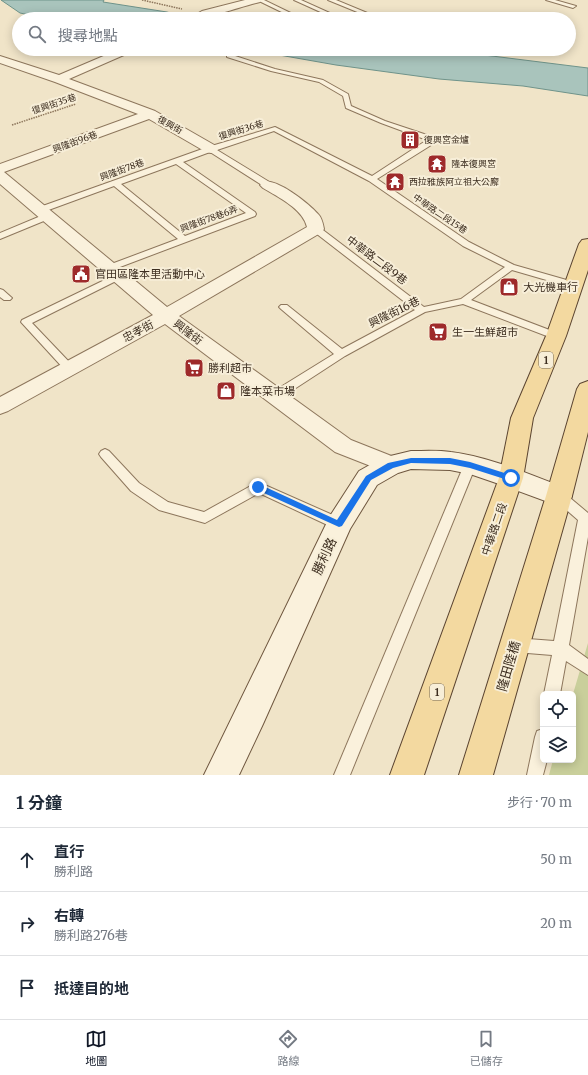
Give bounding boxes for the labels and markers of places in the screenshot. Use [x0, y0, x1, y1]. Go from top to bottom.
building icon: 復興宮金爐 [399, 129, 421, 151]
place label: 復興宮金爐 [424, 134, 469, 145]
temple icon: 隆本復興宮 [426, 153, 448, 175]
place label: 隆本復興宮 [451, 158, 496, 169]
temple icon: 西拉雅族阿立祖大公廨 [384, 171, 406, 193]
place label: 西拉雅族阿立祖大公廨 [409, 176, 499, 187]
public building icon: 官田區隆本里活動中心 [70, 263, 92, 285]
place label: 官田區隆本里活動中心 [95, 267, 205, 281]
shop icon: 大光機車行 [498, 276, 520, 298]
place label: 大光機車行 [523, 280, 578, 294]
supermarket icon: 生一生鮮超市 [427, 321, 449, 343]
place label: 生一生鮮超市 [452, 325, 518, 339]
supermarket icon: 勝利超市 [183, 357, 205, 379]
place label: 勝利超市 [208, 361, 252, 375]
shop icon: 隆本菜市場 [215, 380, 237, 402]
place label: 隆本菜市場 [240, 384, 295, 398]

